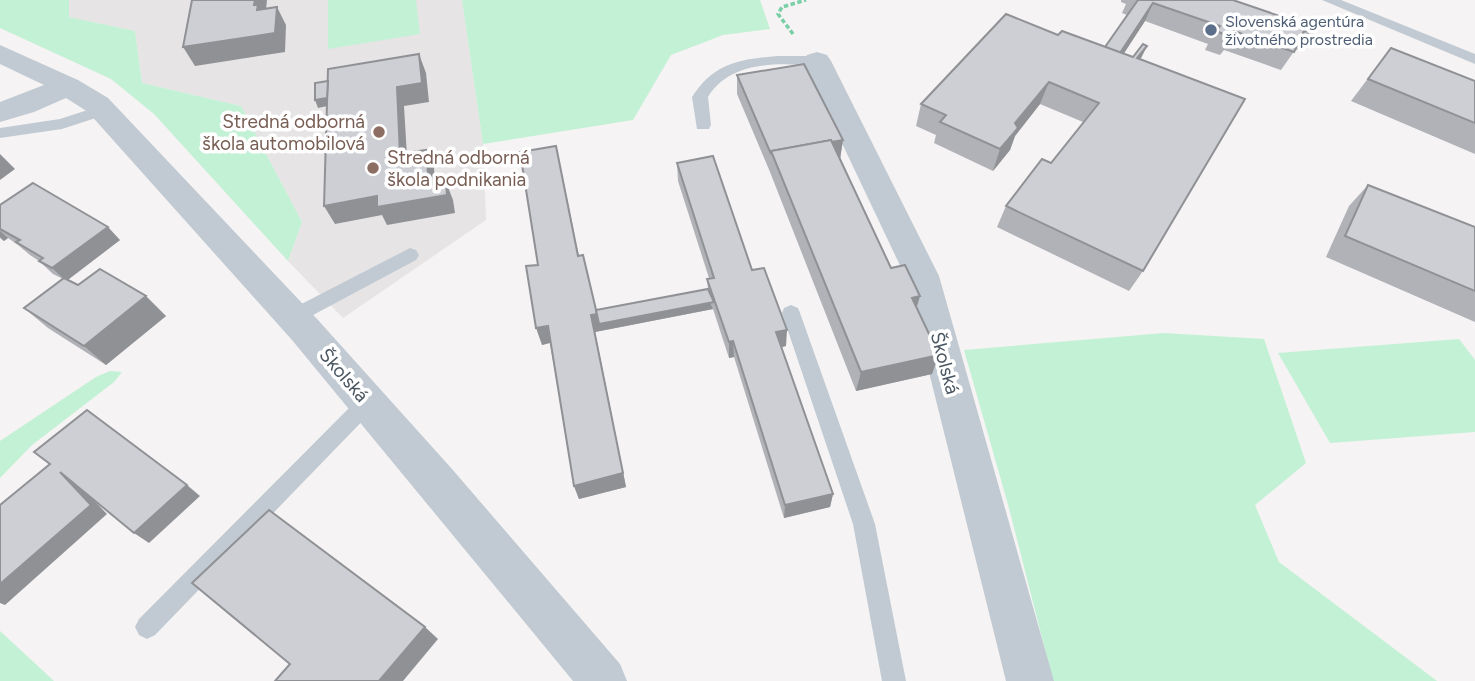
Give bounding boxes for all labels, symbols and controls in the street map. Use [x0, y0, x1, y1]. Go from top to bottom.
place label: Slovenská agentúra životného prostredia [1225, 12, 1373, 49]
marker: Slovenská agentúra životného prostredia [1203, 22, 1219, 38]
place label: Stredná odborná škola automobilová [202, 110, 365, 155]
marker: Stredná odborná škola automobilová [371, 124, 387, 140]
place label: Stredná odborná škola podnikania [387, 146, 530, 191]
marker: Stredná odborná škola podnikania [365, 160, 381, 176]
street label: Školská [926, 329, 964, 397]
street label: Školská [315, 344, 373, 406]

